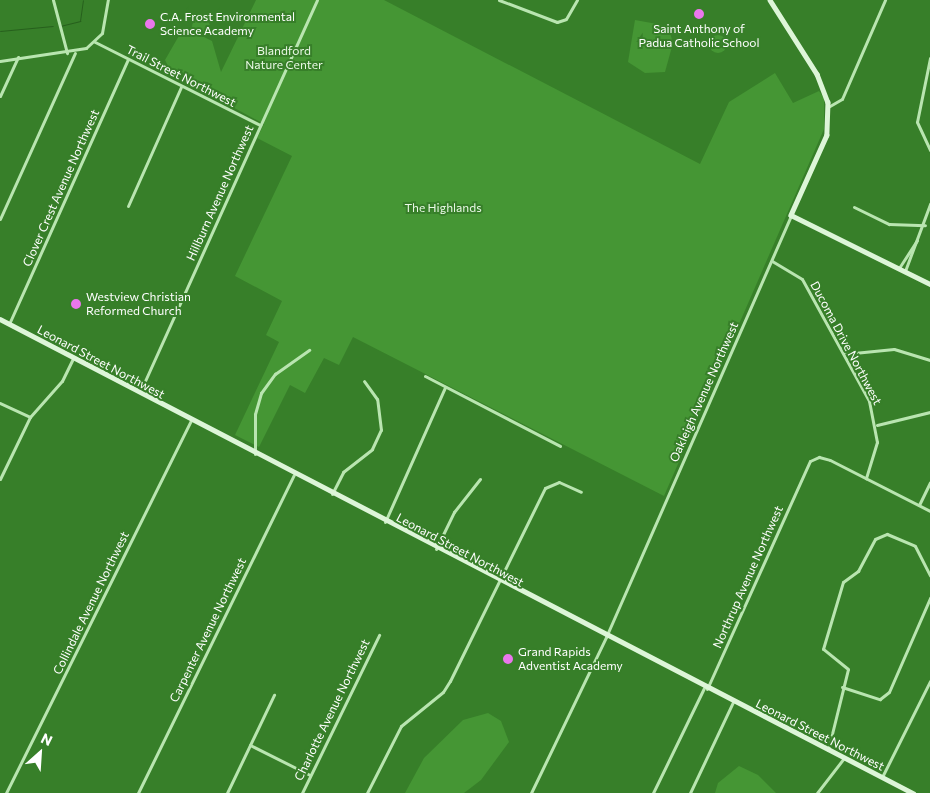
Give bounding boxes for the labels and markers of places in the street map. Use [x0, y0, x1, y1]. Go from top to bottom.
marker: Saint Anthony of Padua Catholic School [693, 8, 705, 20]
place label: C.A. Frost Environmental Science Academy [160, 10, 295, 38]
marker: C.A. Frost Environmental Science Academy [144, 18, 156, 30]
place label: Saint Anthony of Padua Catholic School [638, 22, 760, 50]
place label: Westview Christian Reformed Church [86, 290, 191, 318]
marker: Westview Christian Reformed Church [70, 298, 82, 310]
place label: Grand Rapids Adventist Academy [518, 645, 623, 673]
marker: Grand Rapids Adventist Academy [502, 653, 514, 665]

